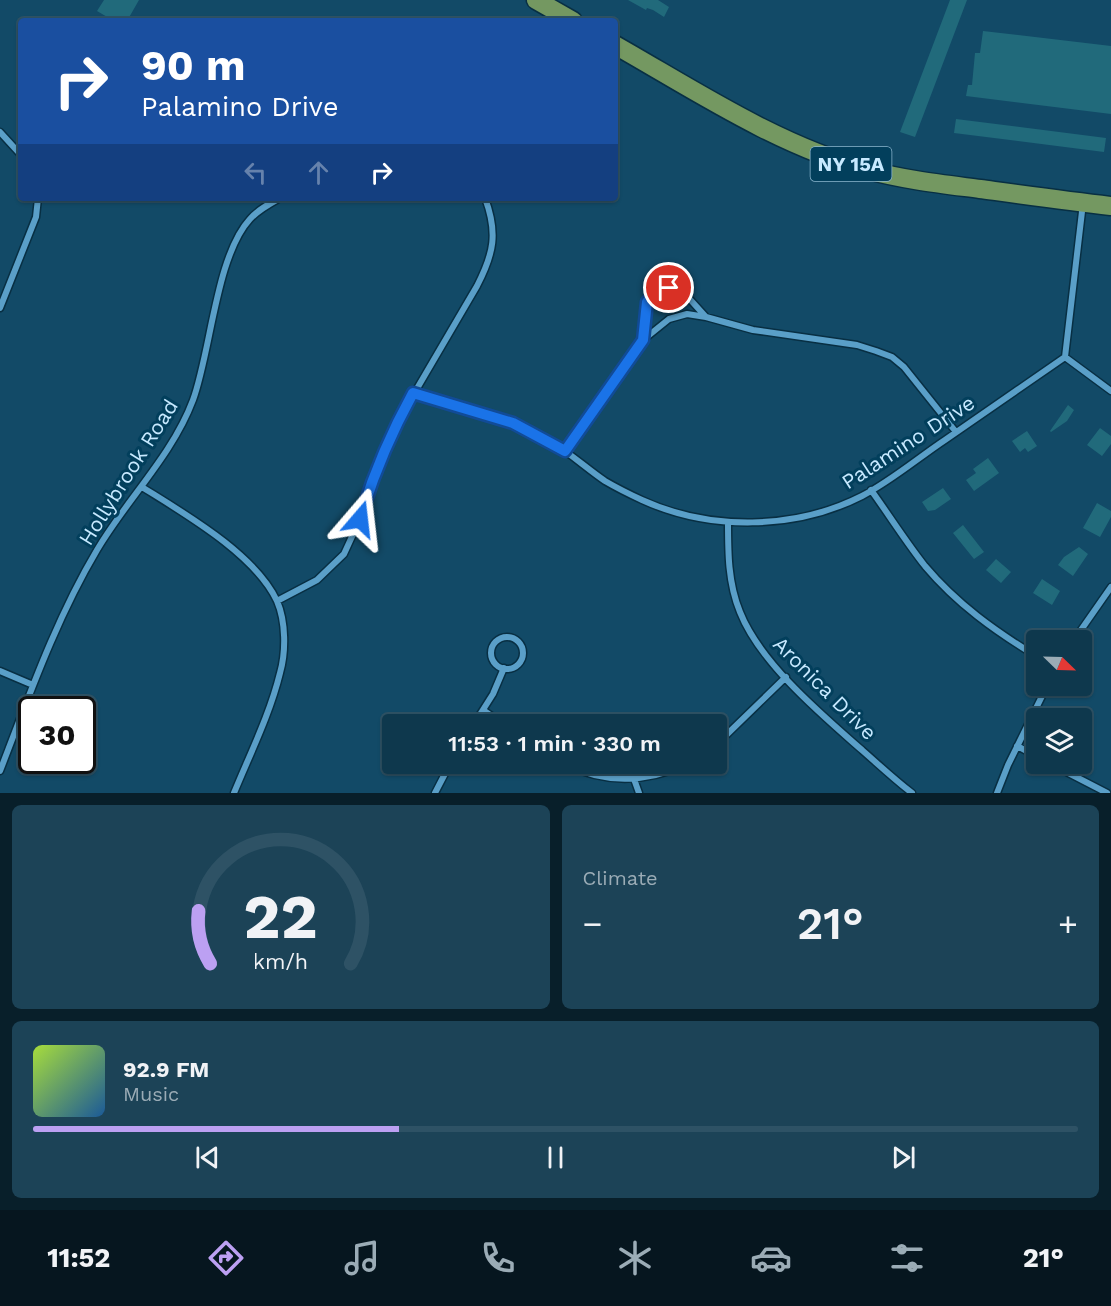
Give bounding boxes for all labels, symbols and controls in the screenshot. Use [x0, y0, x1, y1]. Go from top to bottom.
text: 90 m [141, 41, 245, 90]
icon: right [42, 42, 120, 120]
text: Palamino Drive [141, 91, 338, 123]
road number: NY 15A [810, 147, 892, 181]
icon: left [239, 156, 272, 189]
icon: ahead [302, 156, 335, 189]
icon: right [365, 156, 398, 189]
pin [643, 262, 694, 313]
icon: arrive [652, 271, 685, 304]
street label: Palamino Drive [837, 390, 979, 494]
street label: Hollybrook Road [73, 394, 183, 550]
position arrow [328, 487, 392, 551]
north arrow [1026, 630, 1092, 696]
map controls [1026, 630, 1092, 774]
street label: Aronica Drive [768, 631, 882, 745]
speed limit sign: 30 [18, 696, 96, 774]
button: layers [1026, 708, 1092, 774]
text: 11:53 · 1 min · 330 m [448, 731, 661, 756]
text: Climate [583, 866, 658, 890]
text: 22 [244, 880, 318, 953]
text: 21° [797, 897, 864, 950]
text: − [583, 904, 602, 943]
text: + [1058, 904, 1078, 943]
text: km/h [253, 949, 308, 974]
text: 92.9 FM [123, 1057, 209, 1082]
text: Music [123, 1082, 179, 1106]
icon: previous [191, 1141, 224, 1174]
icon: pause [539, 1141, 572, 1174]
icon: next [887, 1141, 920, 1174]
icon: directions [205, 1237, 247, 1279]
icon: music [341, 1237, 383, 1279]
icon: phone [477, 1237, 519, 1279]
icon: climate [614, 1237, 656, 1279]
icon: car [750, 1237, 792, 1279]
icon: filters [886, 1237, 928, 1279]
text: 11:52 [47, 1242, 110, 1274]
text: 21° [1023, 1242, 1064, 1274]

